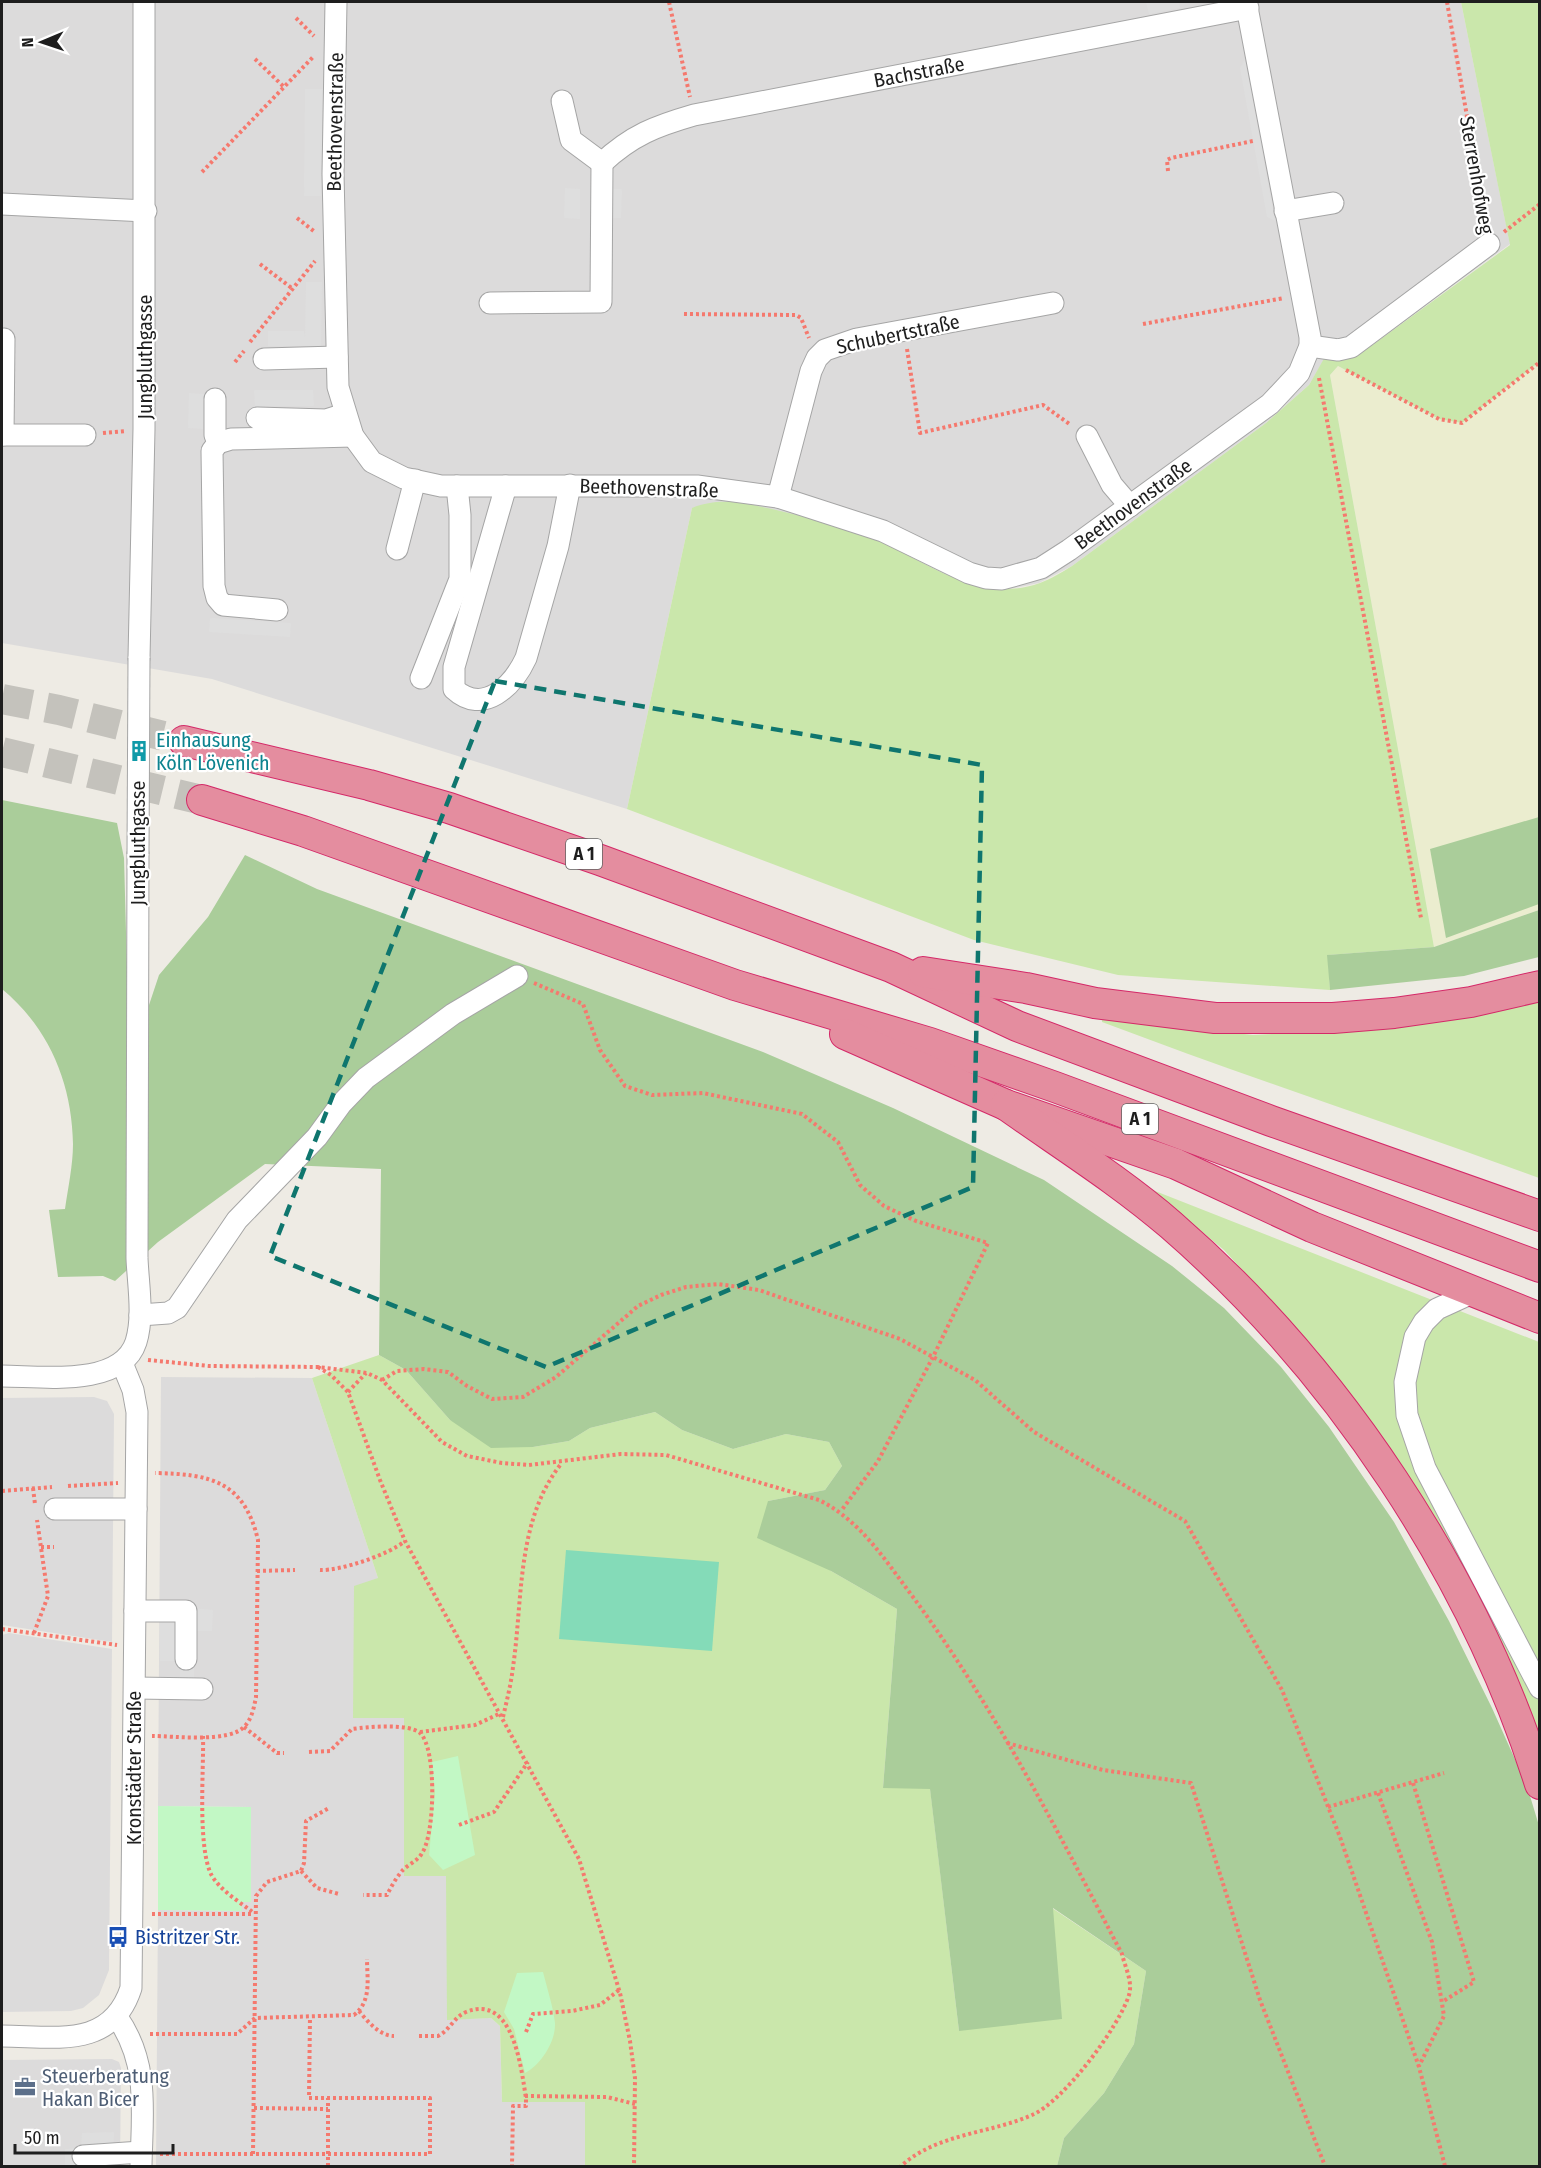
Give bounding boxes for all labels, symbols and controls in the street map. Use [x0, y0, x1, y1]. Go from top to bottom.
north arrow [12, 12, 72, 72]
text: N [18, 37, 37, 48]
street label: Bachstraße [872, 51, 966, 93]
street label: Beethovenstraße [322, 52, 348, 192]
street label: Sterrenhofweg [1455, 114, 1499, 236]
street label: Jungbluthgasse [133, 295, 157, 419]
street label: Schubertstraße [834, 309, 962, 359]
street label: Beethovenstraße [1070, 453, 1196, 555]
street label: Beethovenstraße [579, 474, 719, 502]
place label: Einhausung Köln Lövenich [156, 728, 270, 775]
building icon: Einhausung Köln Lövenich [127, 739, 151, 763]
street label: Jungbluthgasse [126, 781, 150, 905]
road number: A 1 [566, 839, 602, 869]
road number: A 1 [1122, 1104, 1158, 1134]
street label: Kronstädter Straße [122, 1691, 146, 1845]
bus stop icon: Bistritzer Str. [106, 1925, 130, 1949]
place label: Bistritzer Str. [135, 1925, 240, 1949]
place label: Steuerberatung Hakan Bicer [42, 2064, 170, 2111]
office icon: Steuerberatung Hakan Bicer [13, 2075, 37, 2099]
scale bar [15, 2117, 172, 2155]
text: 50 m [24, 2127, 60, 2149]

